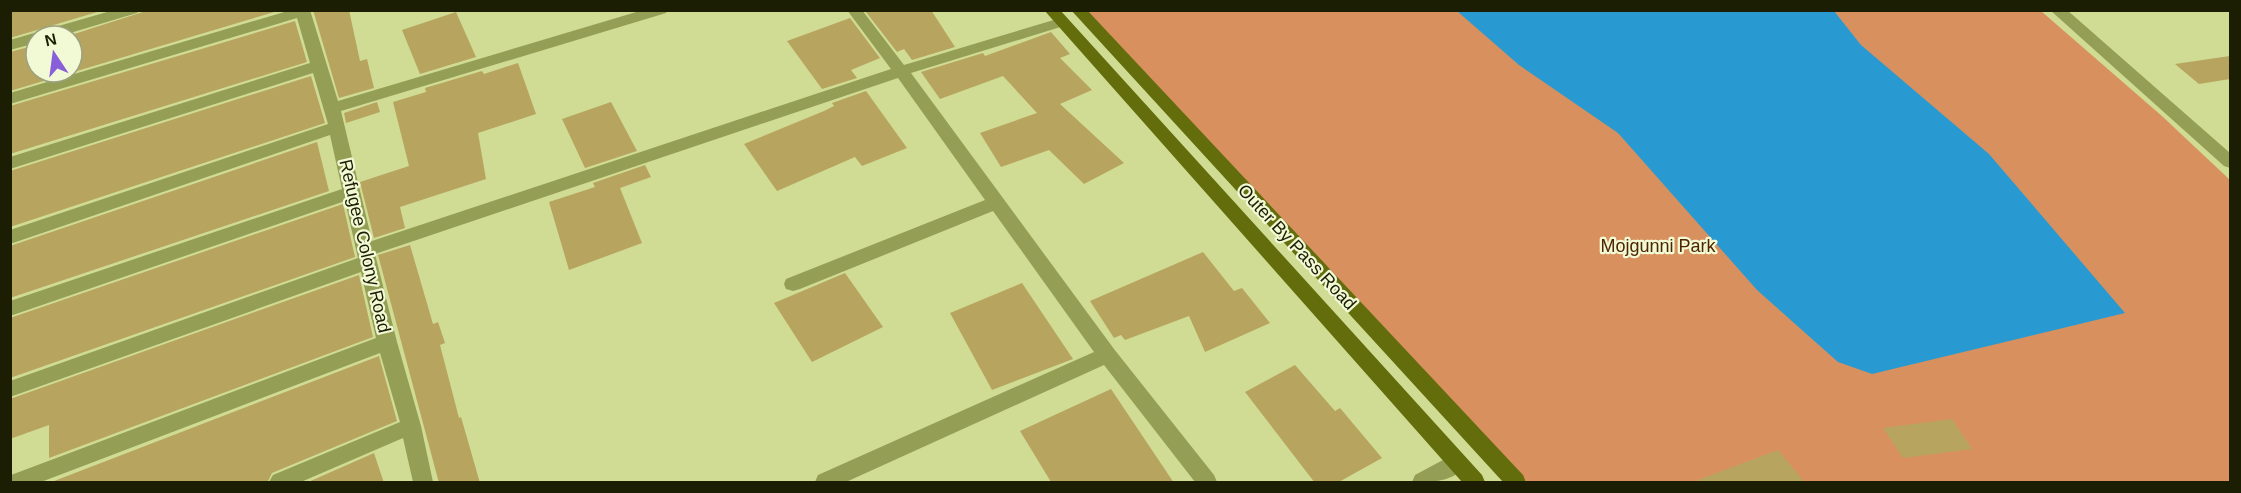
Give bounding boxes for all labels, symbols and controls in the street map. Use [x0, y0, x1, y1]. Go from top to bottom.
north arrow [24, 24, 84, 84]
text: N [43, 30, 58, 49]
street label: Refugee Colony Road [335, 157, 395, 335]
street label: Outer By Pass Road [1234, 180, 1360, 314]
park label: Mojgunni Park [1600, 236, 1717, 256]

